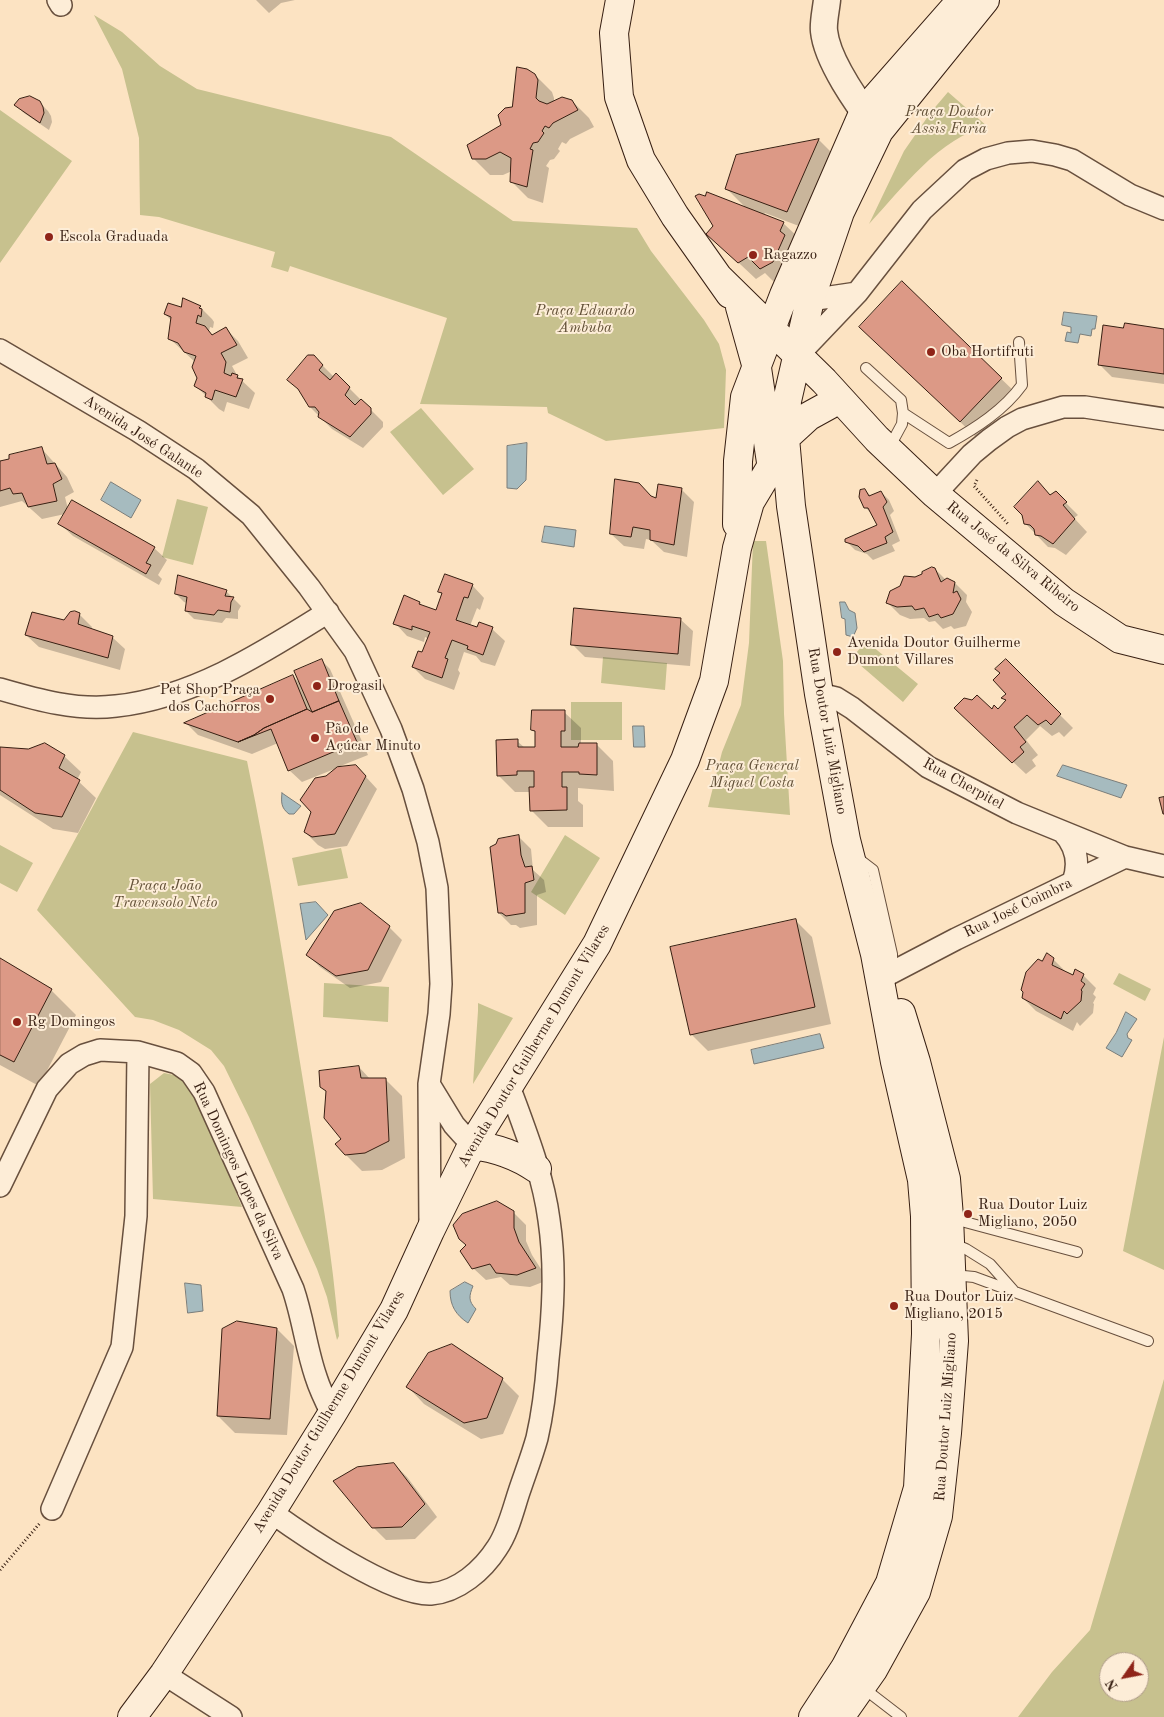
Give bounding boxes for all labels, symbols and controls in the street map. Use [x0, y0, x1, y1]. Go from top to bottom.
park label: Praça Doutor Assis Faria [905, 103, 993, 138]
place label: Escola Graduada [59, 228, 168, 246]
marker: Escola Graduada [43, 231, 55, 243]
place label: Ragazzo [763, 246, 817, 264]
marker: Ragazzo [747, 249, 759, 261]
park label: Praça Eduardo Ambuba [535, 302, 635, 337]
place label: Oba Hortifruti [941, 343, 1034, 361]
marker: Oba Hortifruti [925, 346, 937, 358]
street label: Avenida José Galante [80, 392, 206, 482]
street label: Rua José da Silva Ribeiro [943, 498, 1083, 616]
place label: Avenida Doutor Guilherme Dumont Villares [847, 634, 1020, 669]
street label: Rua Doutor Luiz Migliano [803, 646, 851, 816]
marker: Avenida Doutor Guilherme Dumont Villares [831, 646, 843, 658]
place label: Drogasil [327, 677, 382, 695]
marker: Drogasil [311, 680, 323, 692]
place label: Pet Shop Praça dos Cachorros [160, 681, 260, 716]
marker: Pet Shop Praça dos Cachorros [264, 693, 276, 705]
place label: Pão de Açúcar Minuto [325, 720, 421, 755]
marker: Pão de Açúcar Minuto [309, 732, 321, 744]
street label: Rua Cherpitel [919, 754, 1007, 814]
park label: Praça General Miguel Costa [705, 757, 799, 792]
street label: Rua José Coimbra [961, 874, 1075, 942]
park label: Praça João Travensolo Neto [113, 877, 217, 912]
street label: Avenida Doutor Guilherme Dumont Vilares [454, 921, 614, 1171]
place label: Rg Domingos [27, 1013, 115, 1031]
marker: Rg Domingos [11, 1016, 23, 1028]
street label: Rua Domingos Lopes da Silva [189, 1079, 287, 1263]
place label: Rua Doutor Luiz Migliano, 2050 [978, 1196, 1087, 1231]
marker: Rua Doutor Luiz Migliano, 2050 [962, 1208, 974, 1220]
street label: Avenida Doutor Guilherme Dumont Vilares [249, 1287, 409, 1537]
place label: Rua Doutor Luiz Migliano, 2015 [904, 1288, 1013, 1323]
marker: Rua Doutor Luiz Migliano, 2015 [888, 1300, 900, 1312]
street label: Rua Doutor Luiz Migliano [931, 1332, 961, 1502]
north arrow [1099, 1652, 1149, 1702]
text: N [1103, 1676, 1121, 1693]

